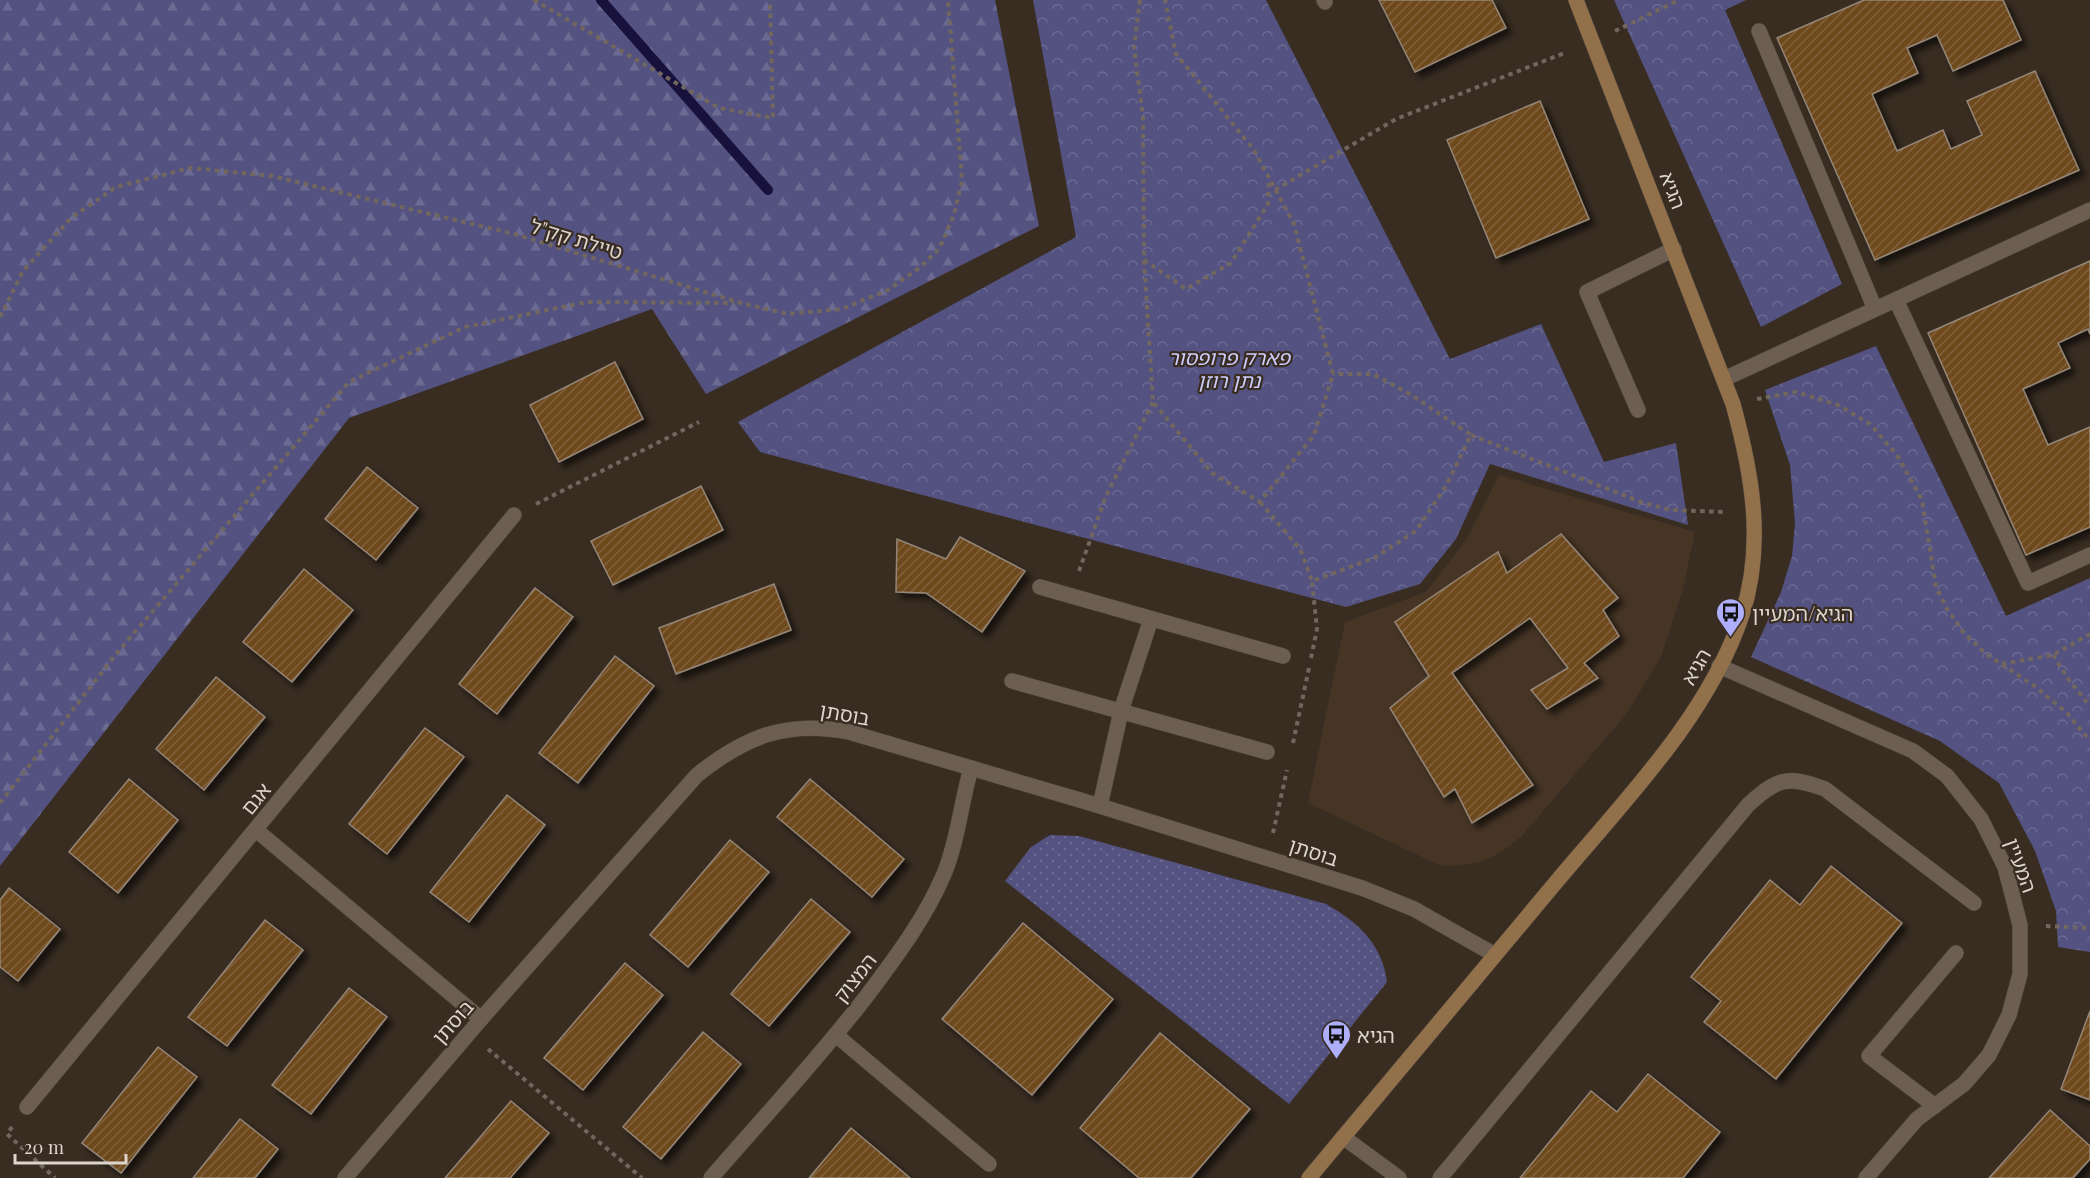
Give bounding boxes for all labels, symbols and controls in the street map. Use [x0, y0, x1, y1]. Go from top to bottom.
street label: הגיא [1655, 167, 1693, 213]
street label: טיילת קק"ל [528, 211, 626, 265]
park label: פארק פרופסור נתן רוזן [1168, 343, 1292, 393]
bus stop icon: הגיא/המעיין [1715, 596, 1747, 638]
place label: הגיא/המעיין [1752, 599, 1853, 626]
street label: הגיא [1674, 643, 1716, 689]
street label: בוסתן [818, 695, 872, 731]
street label: אגם [234, 776, 276, 820]
street label: בוסתן [1286, 830, 1342, 872]
street label: המעיין [2000, 834, 2044, 896]
street label: המצוק [826, 947, 882, 1007]
street label: בוסתן [425, 993, 479, 1049]
bus stop icon: הגיא [1320, 1018, 1352, 1060]
place label: הגיא [1357, 1021, 1395, 1048]
scale bar [15, 1127, 126, 1165]
text: 20 m [24, 1135, 64, 1159]

